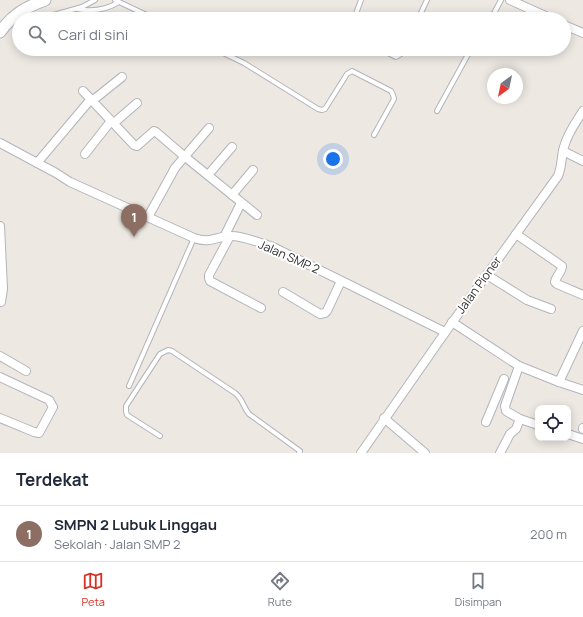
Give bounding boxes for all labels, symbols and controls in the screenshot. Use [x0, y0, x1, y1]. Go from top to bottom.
search box [12, 12, 571, 56]
icon: search [26, 23, 48, 45]
text: Cari di sini [58, 24, 128, 45]
north arrow [487, 68, 523, 104]
your location [323, 149, 343, 169]
pin: 1 [121, 204, 147, 237]
street label: Jalan SMP 2 [256, 236, 323, 278]
street label: Jalan Pioner [452, 252, 505, 317]
map controls [535, 405, 571, 441]
button: locate [535, 405, 571, 441]
text: Terdekat [16, 468, 89, 491]
text: SMPN 2 Lubuk Linggau [54, 514, 217, 535]
text: 1 [26, 525, 32, 543]
text: 200 m [530, 525, 567, 543]
text: Sekolah · Jalan SMP 2 [54, 535, 180, 553]
tab: Peta [81, 570, 105, 609]
tab: Rute [268, 570, 292, 609]
tab: Disimpan [455, 570, 502, 609]

